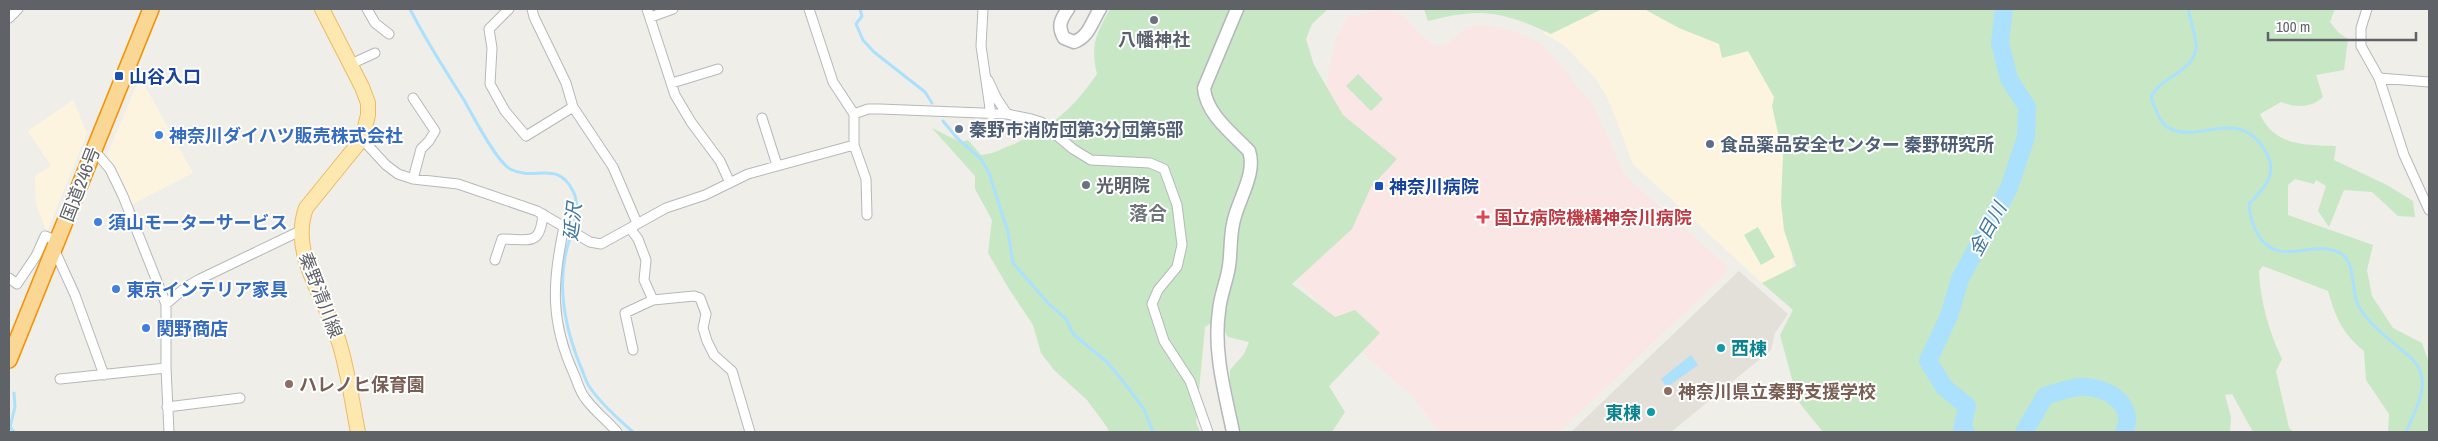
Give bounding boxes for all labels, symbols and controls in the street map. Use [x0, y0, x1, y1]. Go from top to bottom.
scale bar [2268, 10, 2416, 42]
marker: 八幡神社 [1148, 14, 1160, 26]
text: 100 m [2276, 16, 2310, 37]
place label: 八幡神社 [1118, 27, 1190, 52]
place label: 山谷入口 [129, 64, 201, 89]
marker: 山谷入口 [113, 70, 125, 82]
place label: 秦野市消防団第3分団第5部 [969, 117, 1183, 142]
place label: 神奈川ダイハツ販売株式会社 [169, 123, 403, 148]
marker: 秦野市消防団第3分団第5部 [953, 123, 965, 135]
marker: 神奈川ダイハツ販売株式会社 [153, 129, 165, 141]
place label: 食品薬品安全センター 秦野研究所 [1720, 132, 1994, 157]
marker: 食品薬品安全センター 秦野研究所 [1704, 138, 1716, 150]
street label: 国道246号 [54, 143, 106, 225]
place label: 光明院 [1096, 173, 1150, 198]
place label: 神奈川病院 [1389, 174, 1479, 199]
marker: 光明院 [1080, 179, 1092, 191]
marker: 神奈川病院 [1373, 180, 1385, 192]
water label: 金目川 [1962, 196, 2013, 260]
water label: 延沢 [557, 199, 588, 242]
district label: 落合 [1129, 200, 1167, 226]
place label: 国立病院機構神奈川病院 [1494, 205, 1692, 230]
place label: 須山モーターサービス [108, 210, 288, 235]
marker: 国立病院機構神奈川病院 [1476, 210, 1490, 224]
marker: 須山モーターサービス [92, 216, 104, 228]
street label: 秦野清川線 [293, 249, 349, 341]
place label: 東京インテリア家具 [126, 277, 288, 302]
marker: 東京インテリア家具 [110, 283, 122, 295]
place label: 関野商店 [156, 316, 228, 341]
marker: 関野商店 [140, 322, 152, 334]
place label: 西棟 [1731, 336, 1767, 361]
marker: 西棟 [1715, 342, 1727, 354]
place label: ハレノヒ保育園 [299, 372, 425, 397]
marker: ハレノヒ保育園 [283, 378, 295, 390]
place label: 神奈川県立秦野支援学校 [1678, 379, 1876, 404]
marker: 神奈川県立秦野支援学校 [1662, 385, 1674, 397]
place label: 東棟 [1605, 400, 1641, 425]
marker: 東棟 [1645, 406, 1657, 418]

